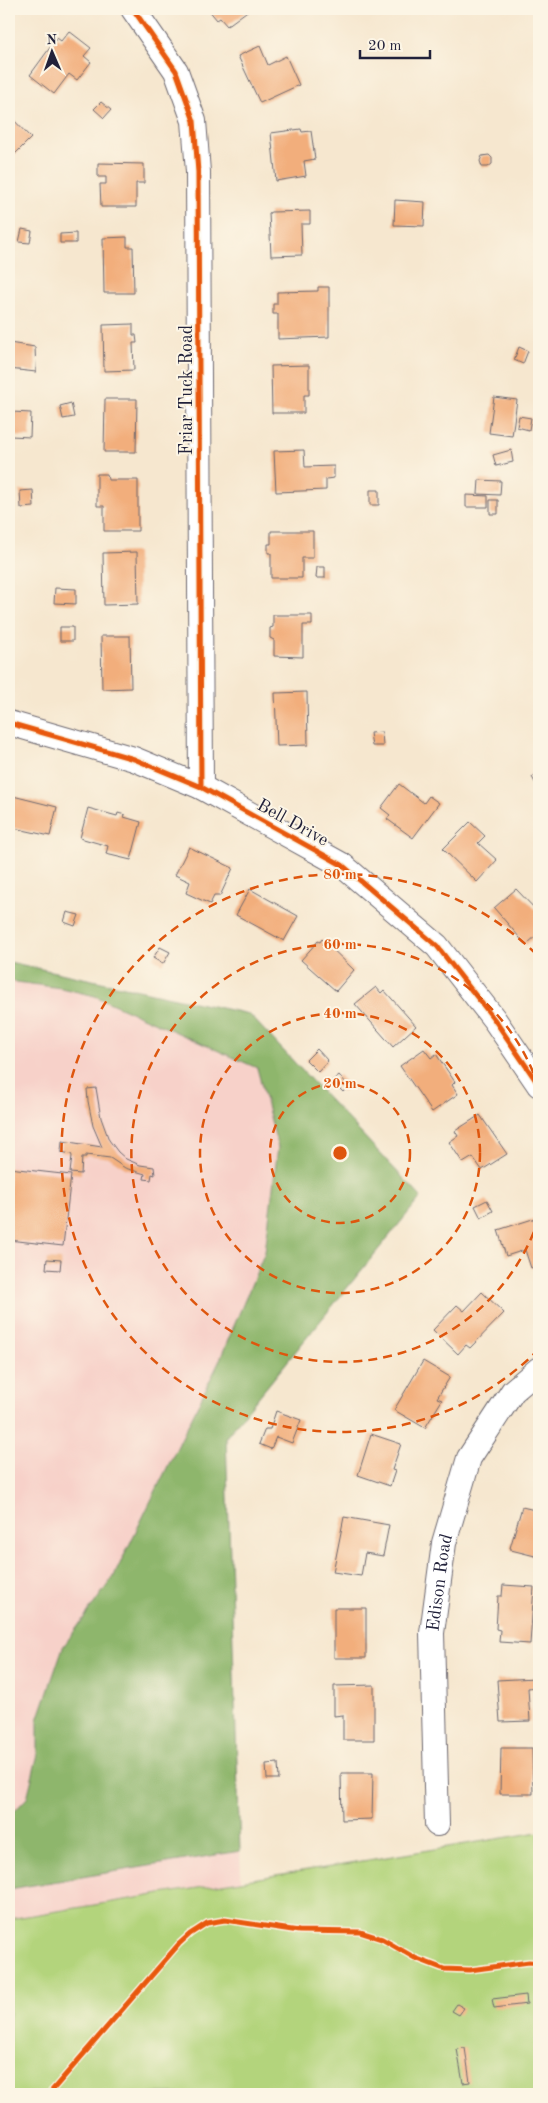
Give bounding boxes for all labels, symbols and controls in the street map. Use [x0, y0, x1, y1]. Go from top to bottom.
north arrow [28, 28, 78, 78]
scale bar [360, 28, 430, 60]
text: N [46, 33, 57, 47]
text: 20 m [368, 39, 402, 54]
street label: Friar Tuck Road [178, 325, 196, 455]
street label: Bell Drive [254, 796, 331, 850]
text: 80 m [323, 868, 357, 883]
text: 60 m [323, 938, 357, 953]
text: 40 m [323, 1007, 357, 1022]
text: 20 m [323, 1077, 357, 1092]
centre of rings [331, 1144, 349, 1162]
street label: Edison Road [424, 1532, 456, 1633]

